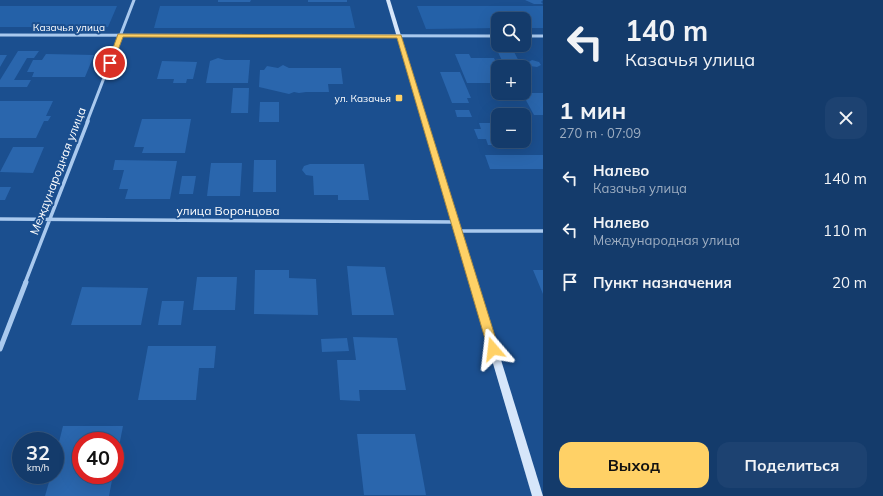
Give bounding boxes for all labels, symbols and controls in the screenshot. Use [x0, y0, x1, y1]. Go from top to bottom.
map controls [491, 12, 531, 148]
button: search [491, 12, 531, 52]
text: 140 m [625, 13, 708, 48]
icon: left [559, 16, 611, 68]
street label: Казачья улица [33, 21, 105, 34]
pin [93, 46, 127, 80]
text: Казачья улица [625, 48, 755, 71]
icon: arrive [99, 52, 121, 74]
button: + [491, 60, 531, 100]
place label: ул. Казачья [335, 92, 391, 105]
marker: ул. Казачья [394, 93, 404, 103]
text: 1 мин [559, 95, 626, 125]
button: close [825, 97, 867, 139]
street label: Международная улица [26, 105, 89, 237]
button: − [491, 108, 531, 148]
text: 270 m · 07:09 [559, 125, 641, 141]
text: Налево [593, 161, 649, 180]
icon: left [559, 167, 581, 189]
text: 140 m [823, 169, 867, 188]
text: Казачья улица [593, 180, 687, 196]
street label: улица Воронцова [176, 203, 280, 218]
text: Налево [593, 213, 649, 232]
icon: left [559, 219, 581, 241]
text: 110 m [823, 221, 867, 240]
text: Международная улица [593, 232, 740, 248]
icon: arrive [559, 271, 581, 293]
text: Пункт назначения [593, 273, 732, 292]
text: 20 m [832, 273, 867, 292]
position arrow [472, 328, 514, 370]
speed limit sign: 40 [72, 432, 124, 484]
text: 32 [26, 440, 50, 465]
button: Выход [559, 442, 709, 488]
button: Поделиться [717, 442, 867, 488]
text: km/h [27, 461, 49, 474]

